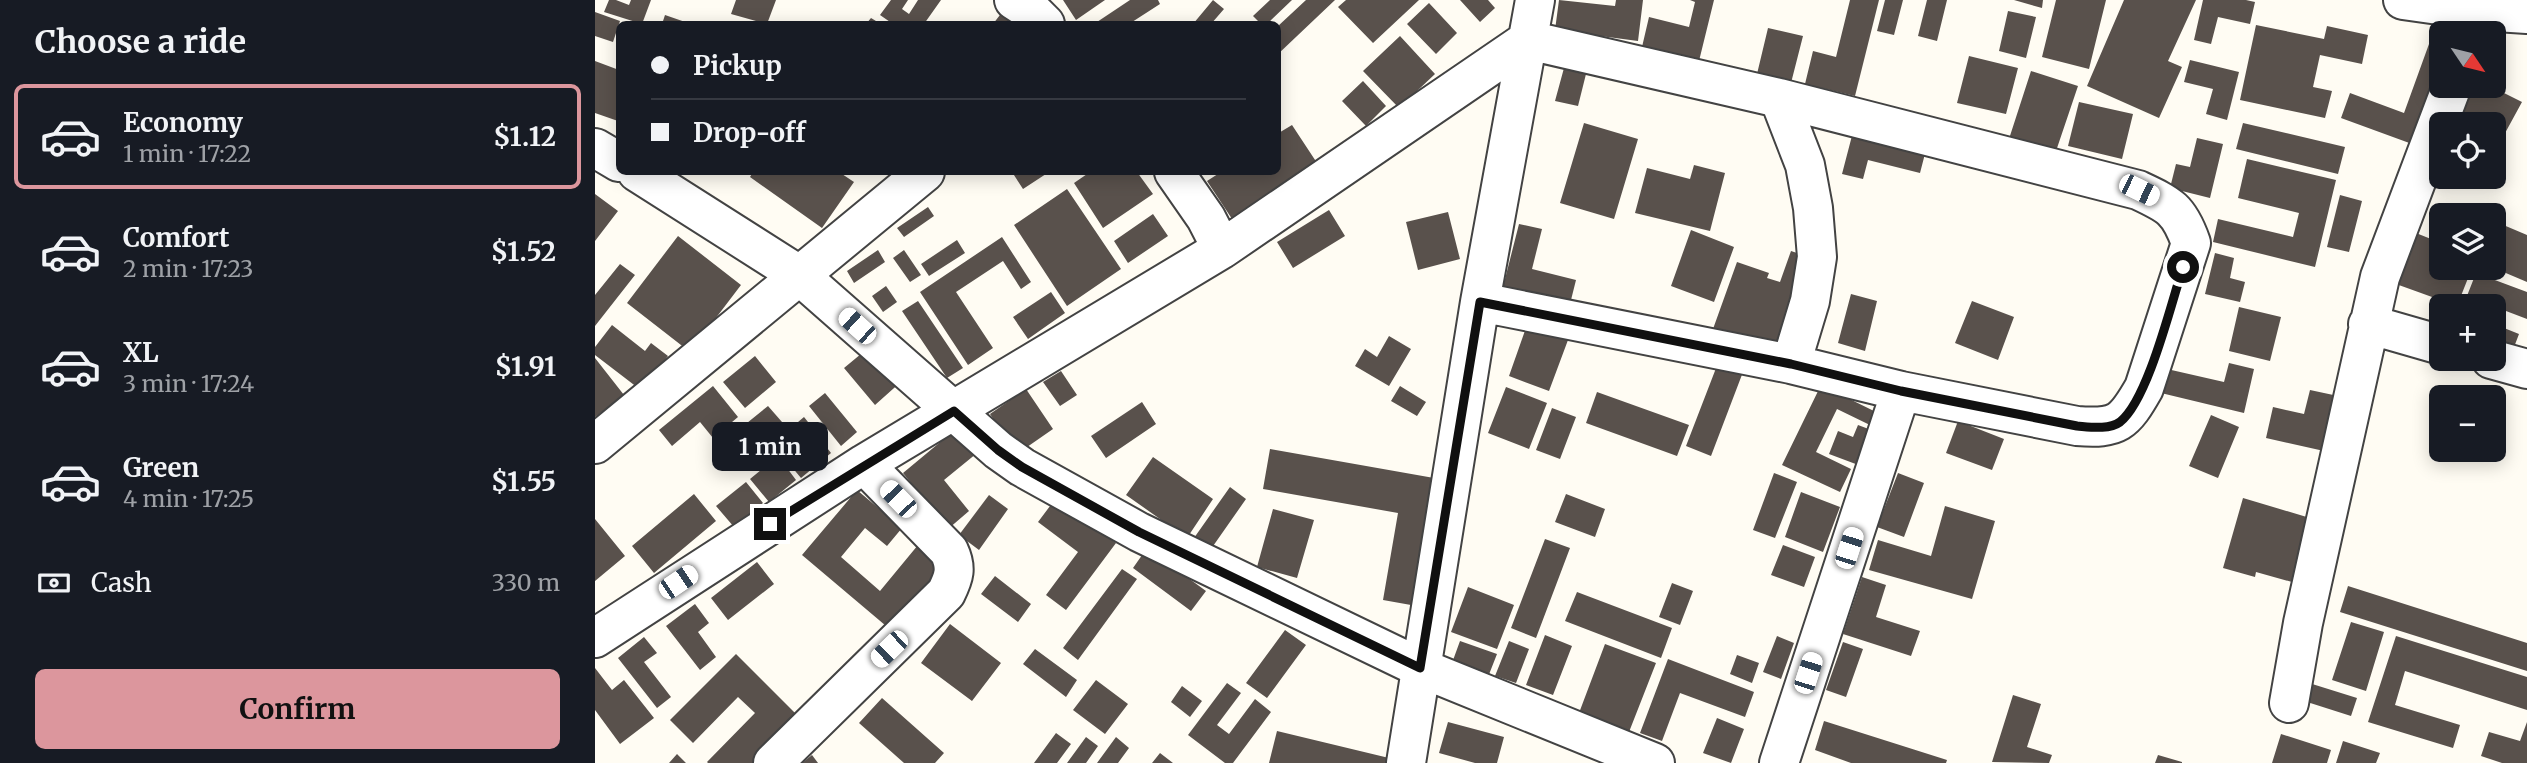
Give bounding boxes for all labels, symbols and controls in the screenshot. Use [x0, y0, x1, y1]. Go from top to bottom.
north arrow [2429, 21, 2506, 98]
map controls [2429, 21, 2506, 462]
text: Choose a ride [35, 22, 246, 62]
text: Pickup [693, 49, 782, 82]
icon: car [39, 105, 102, 168]
text: Economy [123, 106, 243, 139]
button: locate [2429, 112, 2506, 189]
text: Drop-off [693, 116, 806, 149]
text: $1.12 [493, 120, 556, 153]
text: 1 min · 17:22 [123, 139, 251, 168]
car [2116, 171, 2163, 209]
button: layers [2429, 203, 2506, 280]
icon: car [39, 220, 102, 283]
text: Comfort [123, 221, 229, 254]
text: $1.52 [491, 235, 556, 268]
route start [2167, 251, 2199, 283]
text: 2 min · 17:23 [123, 254, 254, 283]
button: + [2429, 294, 2506, 371]
car [835, 304, 880, 348]
icon: car [39, 335, 102, 398]
text: XL [123, 336, 159, 369]
text: $1.91 [495, 350, 556, 383]
text: 3 min · 17:24 [123, 369, 254, 398]
button: − [2429, 385, 2506, 462]
callout: 1 min [712, 422, 828, 472]
text: 1 min [739, 432, 801, 461]
icon: car [39, 450, 102, 513]
text: Green [123, 451, 199, 484]
text: $1.55 [491, 465, 556, 498]
car [876, 477, 921, 521]
text: 4 min · 17:25 [123, 484, 254, 513]
route end [754, 508, 786, 540]
car [1833, 525, 1866, 571]
car [655, 562, 702, 602]
icon: cash [35, 564, 73, 602]
text: Cash [91, 566, 152, 599]
text: 330 m [492, 568, 560, 597]
car [867, 627, 912, 671]
car [1792, 650, 1825, 696]
button: Confirm [35, 669, 560, 749]

